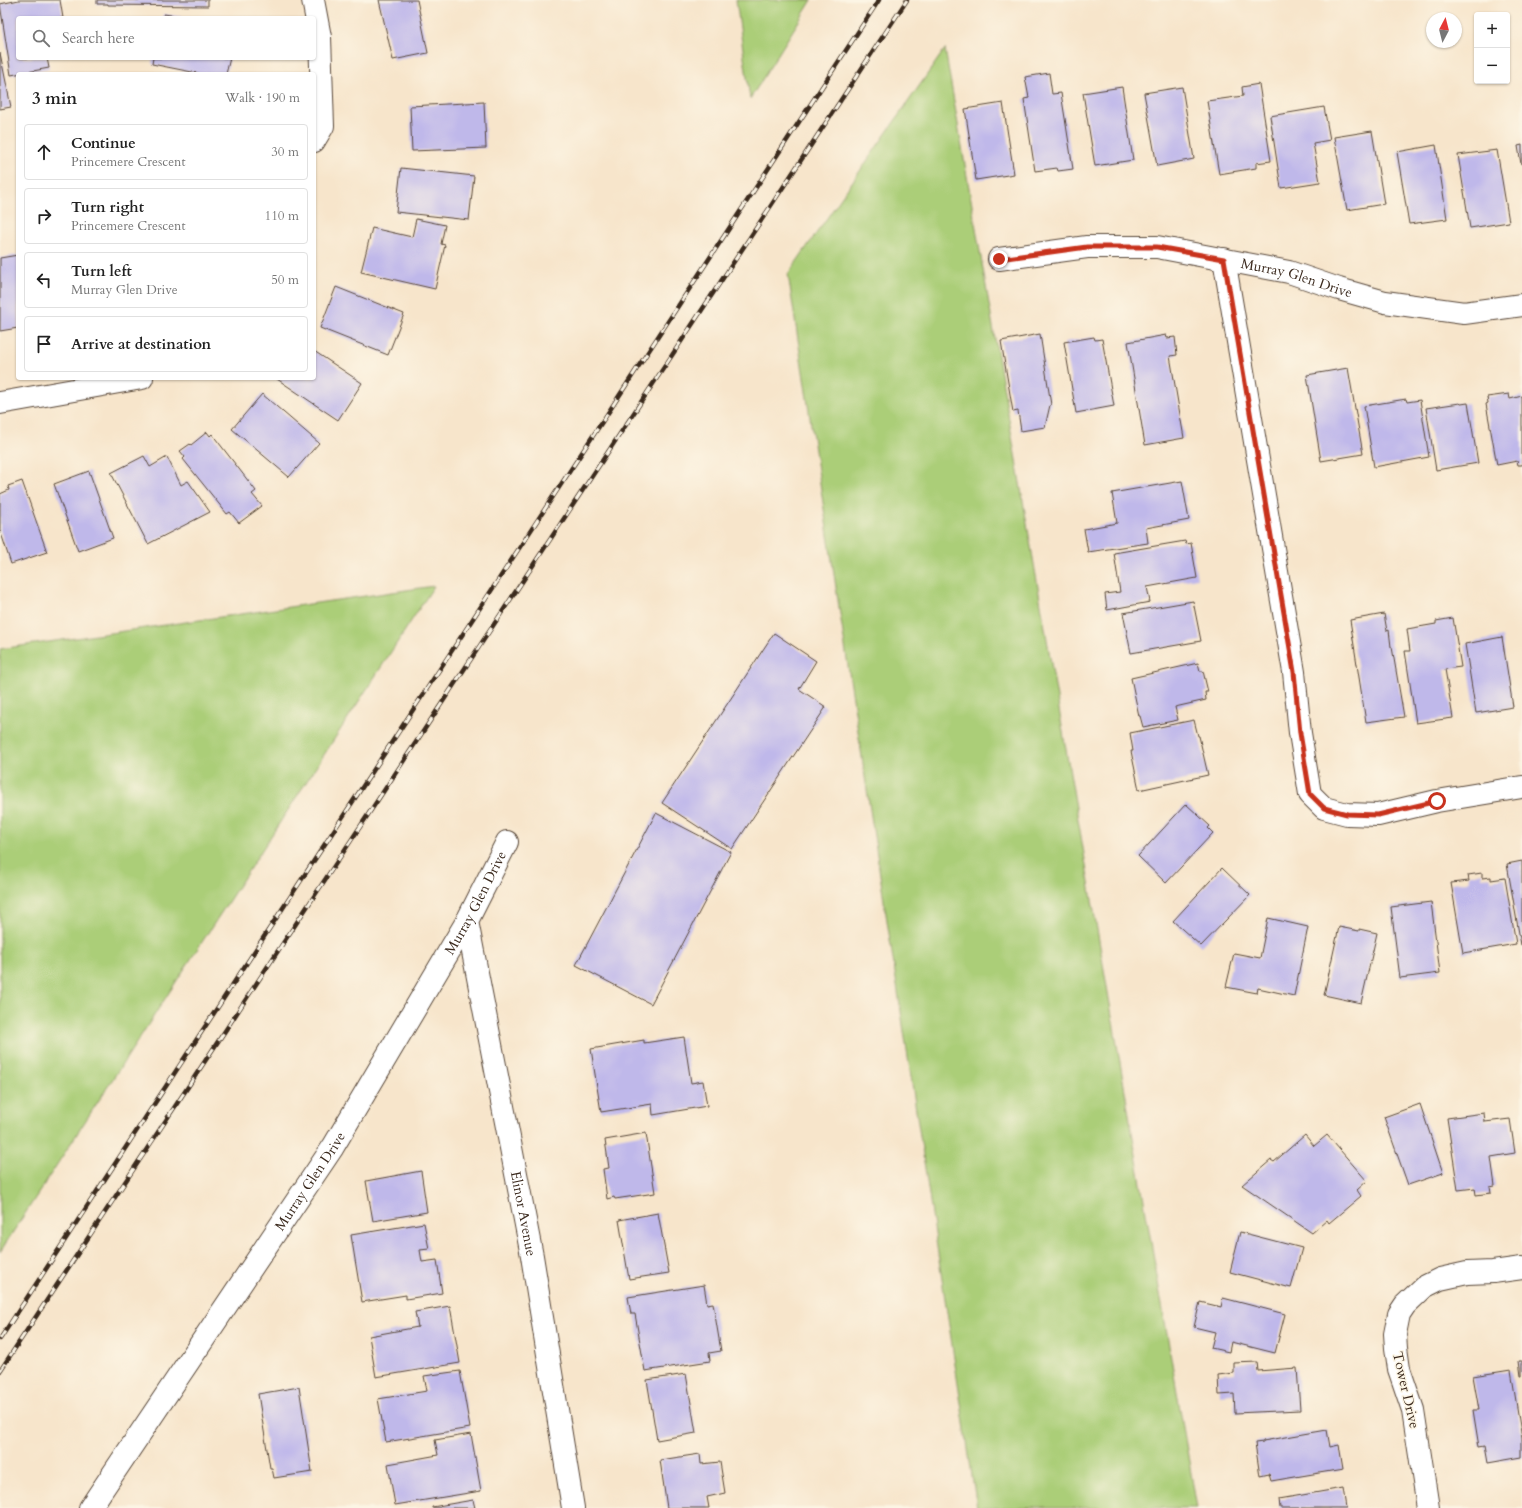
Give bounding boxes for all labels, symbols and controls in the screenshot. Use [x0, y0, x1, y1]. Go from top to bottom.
north arrow [1426, 12, 1462, 48]
map controls [1474, 12, 1510, 84]
button: + [1474, 12, 1510, 48]
search box [16, 16, 316, 60]
icon: search [30, 27, 52, 49]
text: Search here [62, 28, 135, 48]
button: − [1474, 48, 1510, 84]
text: 3 min [32, 87, 77, 110]
text: Walk · 190 m [225, 89, 300, 107]
text: Continue [71, 133, 136, 153]
icon: ahead [33, 141, 55, 163]
text: 30 m [271, 143, 299, 161]
text: Princemere Crescent [71, 153, 186, 171]
text: Turn right [71, 197, 144, 217]
icon: right [33, 205, 55, 227]
text: 110 m [265, 207, 299, 225]
text: Princemere Crescent [71, 217, 186, 235]
route end [990, 250, 1008, 268]
street label: Murray Glen Drive [1239, 254, 1355, 302]
text: Turn left [71, 261, 132, 281]
icon: left [33, 269, 55, 291]
text: 50 m [271, 271, 299, 289]
text: Murray Glen Drive [71, 281, 178, 299]
icon: arrive [33, 333, 55, 355]
text: Arrive at destination [71, 334, 211, 354]
route start [1428, 792, 1446, 810]
street label: Murray Glen Drive [440, 848, 511, 958]
street label: Murray Glen Drive [270, 1128, 349, 1234]
street label: Elinor Avenue [506, 1170, 541, 1258]
street label: Tower Drive [1388, 1350, 1424, 1430]

